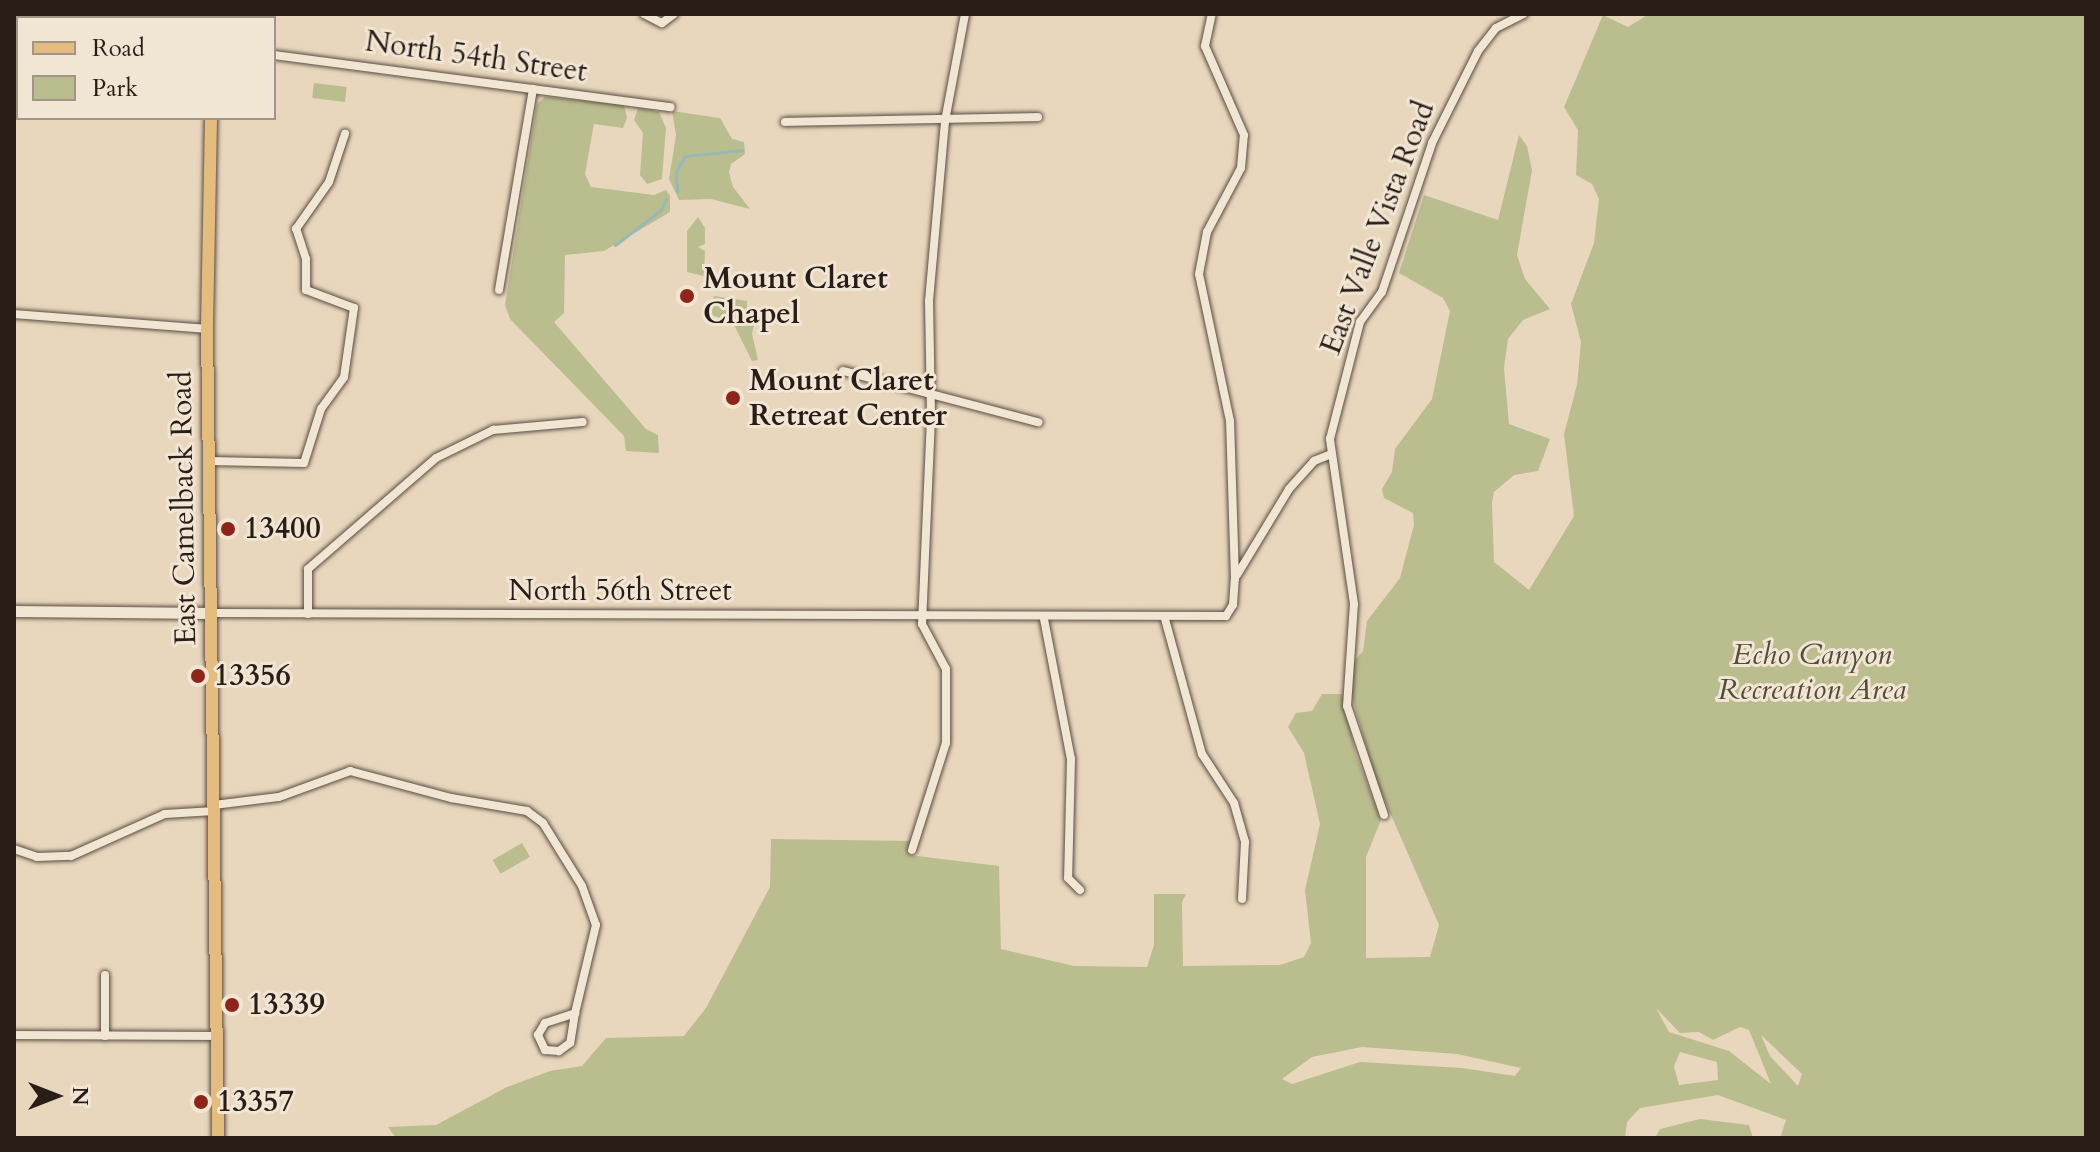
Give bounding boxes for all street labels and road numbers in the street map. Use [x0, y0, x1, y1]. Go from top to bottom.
street label: North 54th Street [363, 24, 589, 90]
street label: East Valle Vista Road [1313, 96, 1443, 360]
street label: East Camelback Road [164, 371, 204, 645]
street label: North 56th Street [508, 573, 732, 609]

